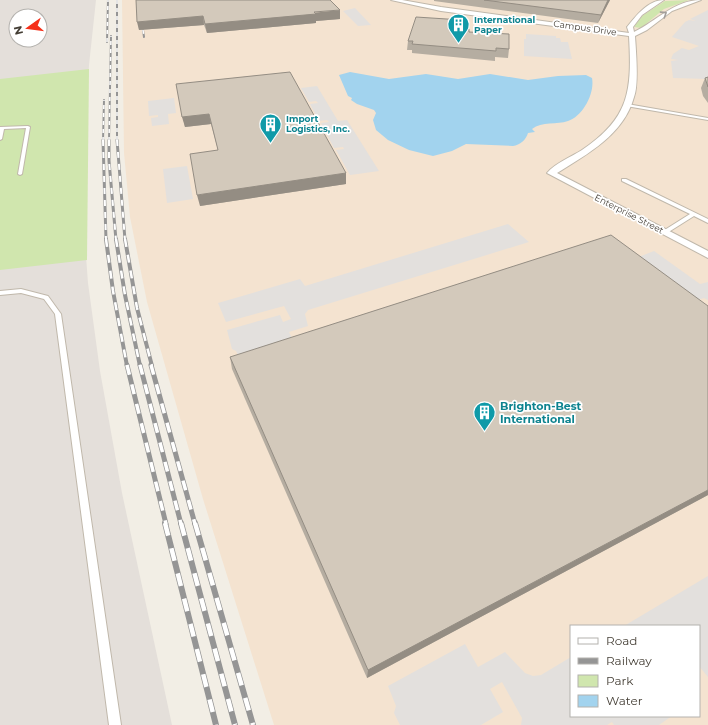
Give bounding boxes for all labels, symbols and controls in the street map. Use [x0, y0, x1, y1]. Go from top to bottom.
north arrow [8, 8, 48, 48]
one-way arrow [660, 11, 667, 18]
building icon: International Paper [445, 12, 471, 45]
place label: International Paper [474, 14, 536, 35]
street label: Campus Drive [553, 18, 618, 37]
text: N [10, 24, 26, 36]
building icon: Import Logistics, Inc. [257, 111, 283, 144]
place label: Import Logistics, Inc. [286, 113, 350, 134]
street label: Enterprise Street [593, 191, 666, 236]
building icon: Brighton-Best International [471, 399, 497, 432]
place label: Brighton-Best International [500, 399, 582, 426]
legend [570, 625, 700, 717]
text: Road [606, 633, 637, 648]
text: Railway [606, 653, 652, 668]
text: Park [606, 673, 634, 688]
text: Water [606, 693, 643, 708]

